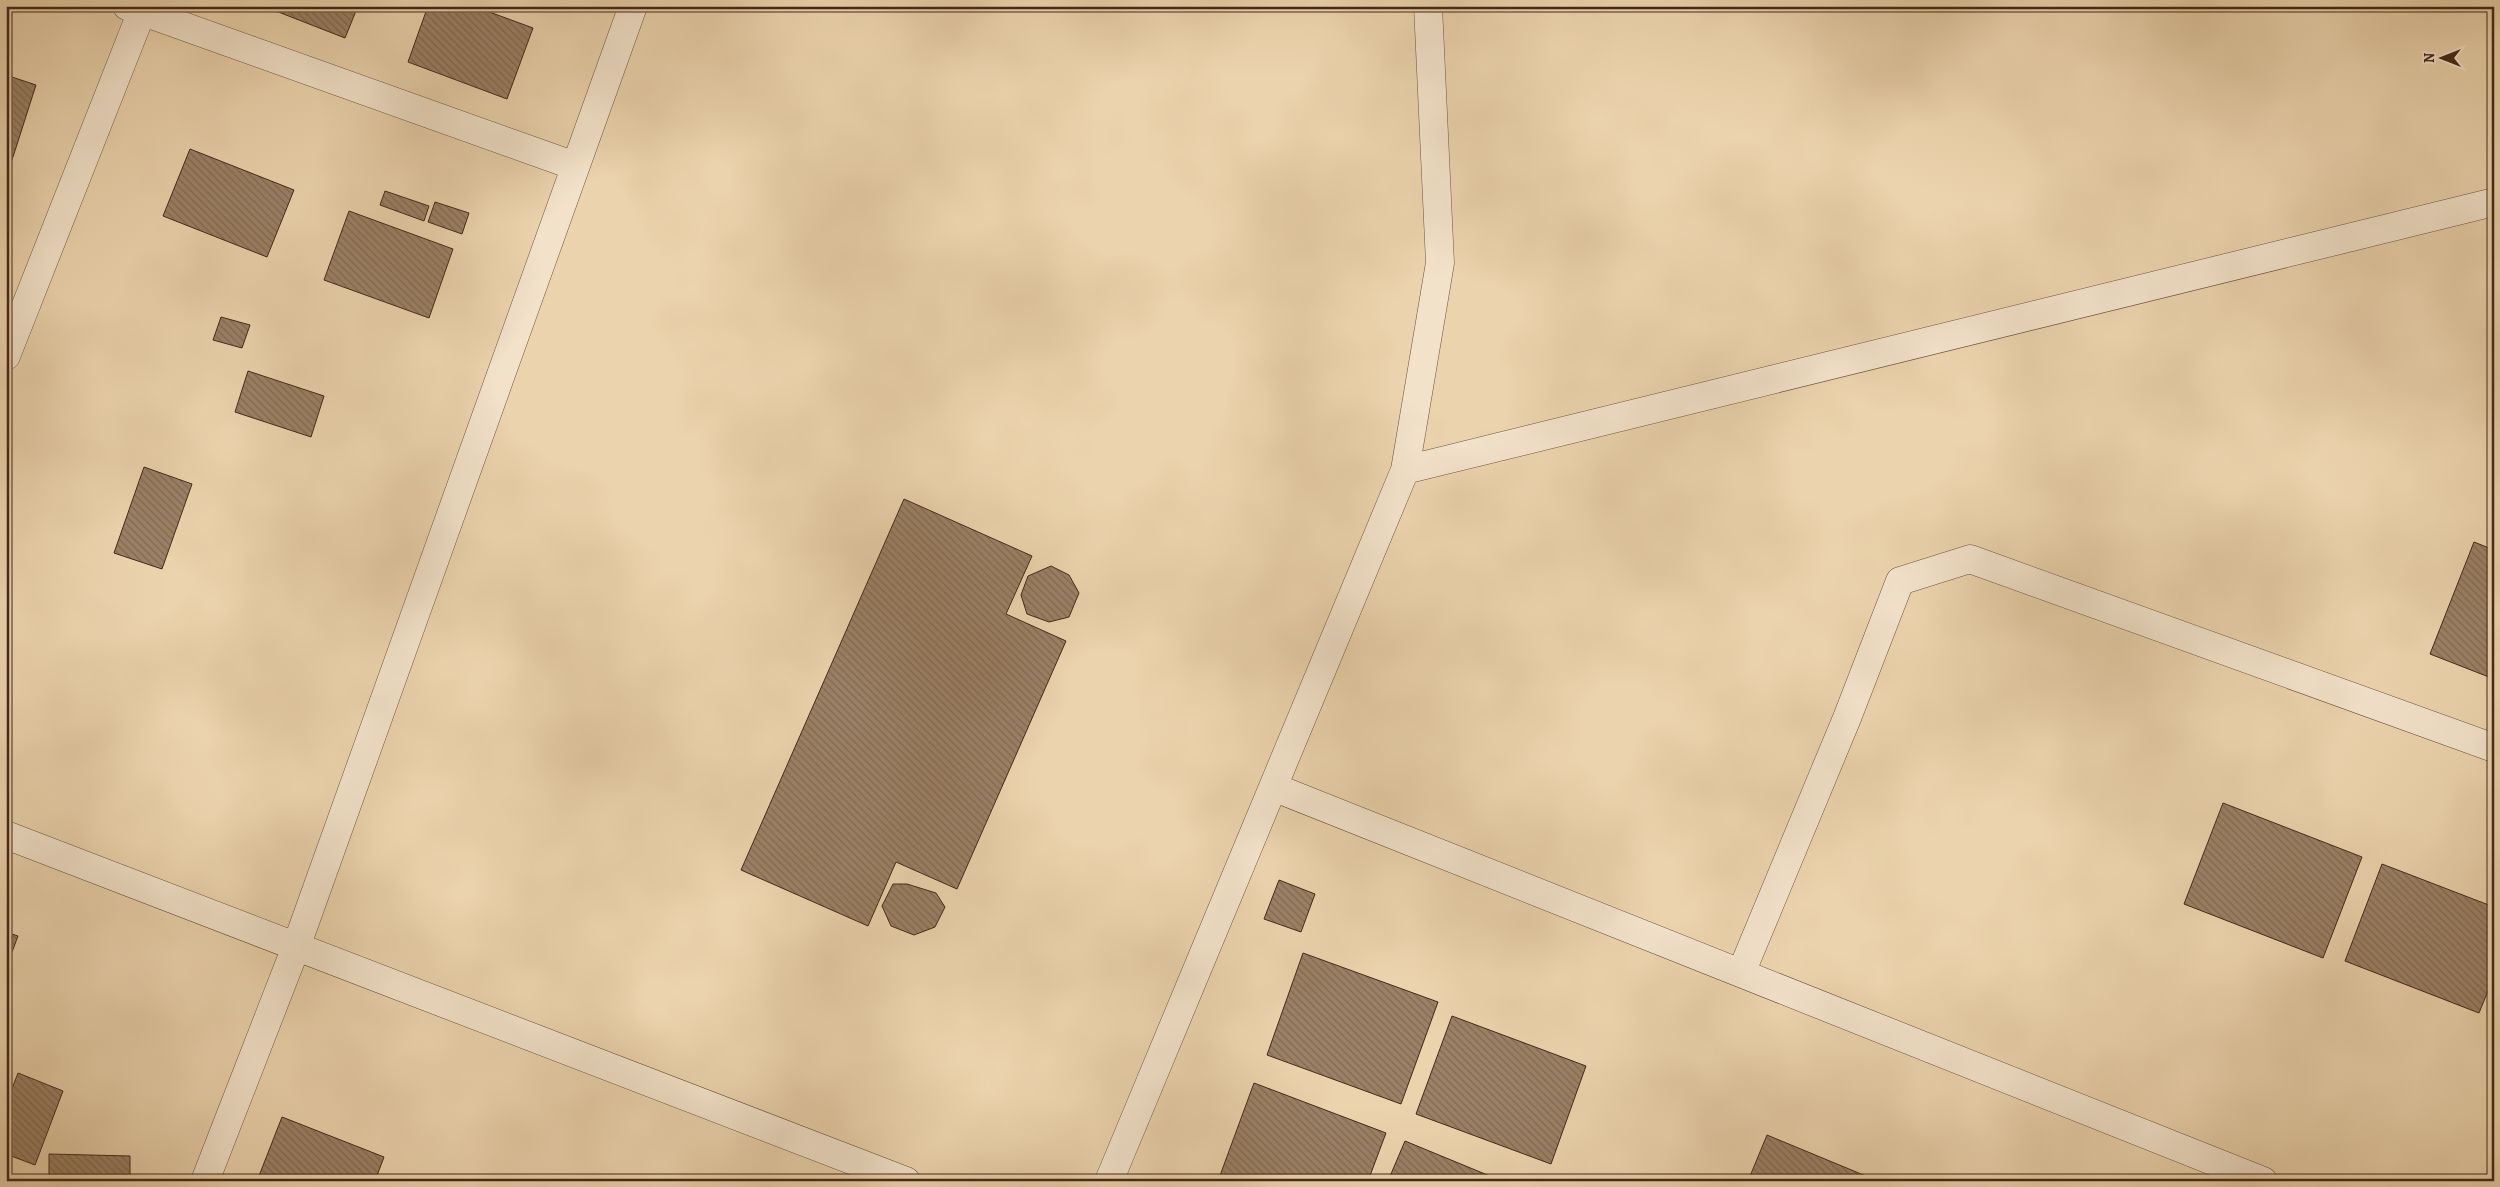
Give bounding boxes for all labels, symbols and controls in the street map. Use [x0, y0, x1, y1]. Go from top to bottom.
north arrow [2418, 32, 2468, 82]
text: N [2420, 53, 2439, 63]

